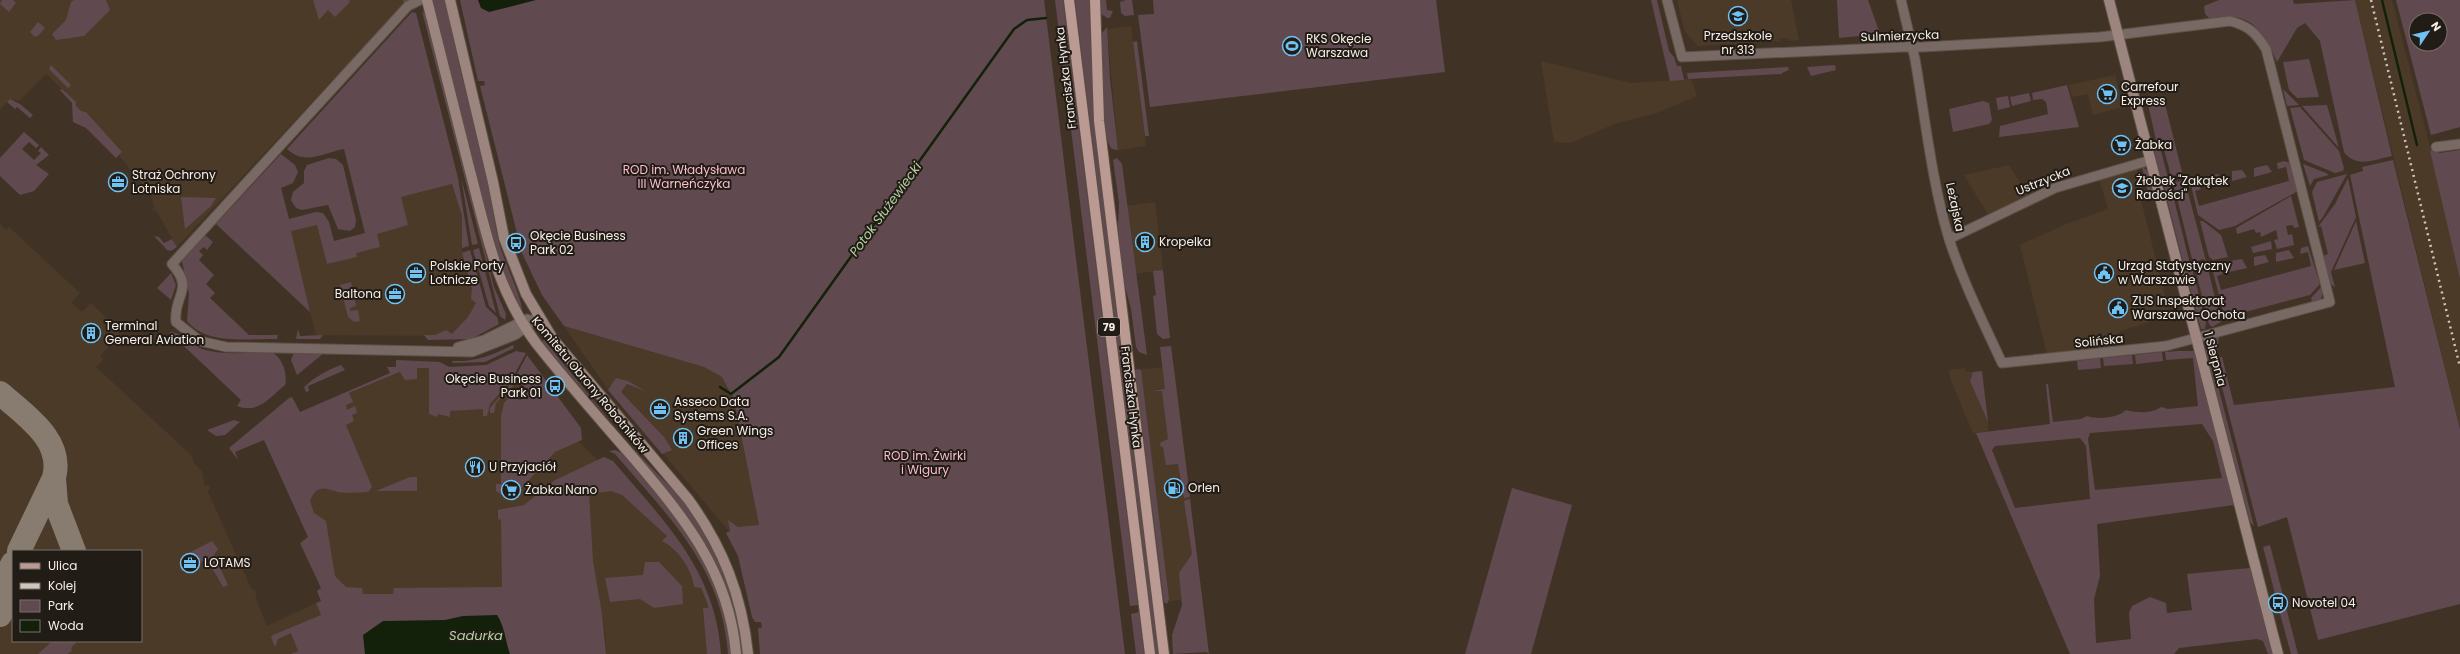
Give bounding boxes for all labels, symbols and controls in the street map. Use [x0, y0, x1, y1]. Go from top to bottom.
school or university icon: Przedszkole nr 313 [1727, 5, 1749, 27]
north arrow [2408, 12, 2448, 52]
text: N [2427, 18, 2445, 34]
street label: Franciszka Hynka [1051, 26, 1080, 130]
street label: Sulmierzycka [1860, 26, 1940, 45]
place label: Przedszkole nr 313 [1704, 27, 1772, 58]
place label: RKS Okęcie Warszawa [1306, 30, 1371, 61]
sports icon: RKS Okęcie Warszawa [1281, 35, 1303, 57]
place label: Carrefour Express [2121, 78, 2179, 109]
supermarket icon: Carrefour Express [2096, 83, 2118, 105]
supermarket icon: Żabka [2110, 134, 2132, 156]
place label: Żabka [2135, 136, 2172, 153]
water label: Potok Służewiecki [845, 158, 927, 260]
park label: ROD im. Władysława III Warneńczyka [623, 161, 745, 192]
street label: Ustrzycka [2013, 162, 2072, 199]
place label: Straż Ochrony Lotniska [132, 166, 216, 197]
office icon: Straż Ochrony Lotniska [107, 171, 129, 193]
place label: Żłobek "Zakątek Radości" [2136, 172, 2229, 203]
school or university icon: Żłobek "Zakątek Radości" [2111, 177, 2133, 199]
street label: Leżajska [1942, 181, 1969, 233]
place label: Okęcie Business Park 02 [530, 227, 626, 258]
building icon: Kropelka [1134, 231, 1156, 253]
bus stop icon: Okęcie Business Park 02 [505, 232, 527, 254]
place label: Kropelka [1159, 233, 1211, 250]
place label: Polskie Porty Lotnicze [430, 257, 504, 288]
place label: Urząd Statystyczny w Warszawie [2118, 257, 2231, 288]
office icon: Polskie Porty Lotnicze [405, 262, 427, 284]
public building icon: Urząd Statystyczny w Warszawie [2093, 262, 2115, 284]
office icon: Baltona [384, 283, 406, 305]
place label: Baltona [335, 285, 381, 302]
place label: ZUS Inspektorat Warszawa-Ochota [2132, 292, 2245, 323]
public building icon: ZUS Inspektorat Warszawa-Ochota [2107, 297, 2129, 319]
street label: Komitetu Obrony Robotników [528, 313, 653, 457]
place label: Terminal General Aviation [105, 317, 204, 348]
road number: 79 [1098, 318, 1120, 336]
building icon: Terminal General Aviation [80, 322, 102, 344]
street label: Solińska [2074, 329, 2124, 352]
street label: 1 Sierpnia [2200, 330, 2231, 388]
street label: Franciszka Hynka [1117, 345, 1146, 449]
place label: Okęcie Business Park 01 [445, 370, 541, 401]
bus stop icon: Okęcie Business Park 01 [544, 375, 566, 397]
place label: Asseco Data Systems S.A. [674, 393, 749, 424]
office icon: Asseco Data Systems S.A. [649, 398, 671, 420]
place label: Green Wings Offices [697, 422, 773, 453]
building icon: Green Wings Offices [672, 427, 694, 449]
park label: ROD im. Żwirki i Wigury [884, 447, 966, 478]
restaurant icon: U Przyjaciół [464, 456, 486, 478]
place label: U Przyjaciół [489, 458, 556, 475]
fuel station icon: Orlen [1163, 477, 1185, 499]
supermarket icon: Żabka Nano [500, 479, 522, 501]
place label: Orlen [1188, 479, 1220, 496]
place label: Żabka Nano [525, 481, 597, 498]
legend [12, 550, 142, 642]
office icon: LOTAMS [179, 552, 201, 574]
place label: LOTAMS [204, 554, 251, 571]
text: Ulica [48, 557, 77, 574]
text: Kolej [48, 577, 76, 594]
bus stop icon: Novotel 04 [2267, 592, 2289, 614]
place label: Novotel 04 [2292, 594, 2356, 611]
text: Park [48, 597, 75, 614]
text: Woda [48, 617, 84, 634]
water label: Sadurka [449, 626, 503, 645]

